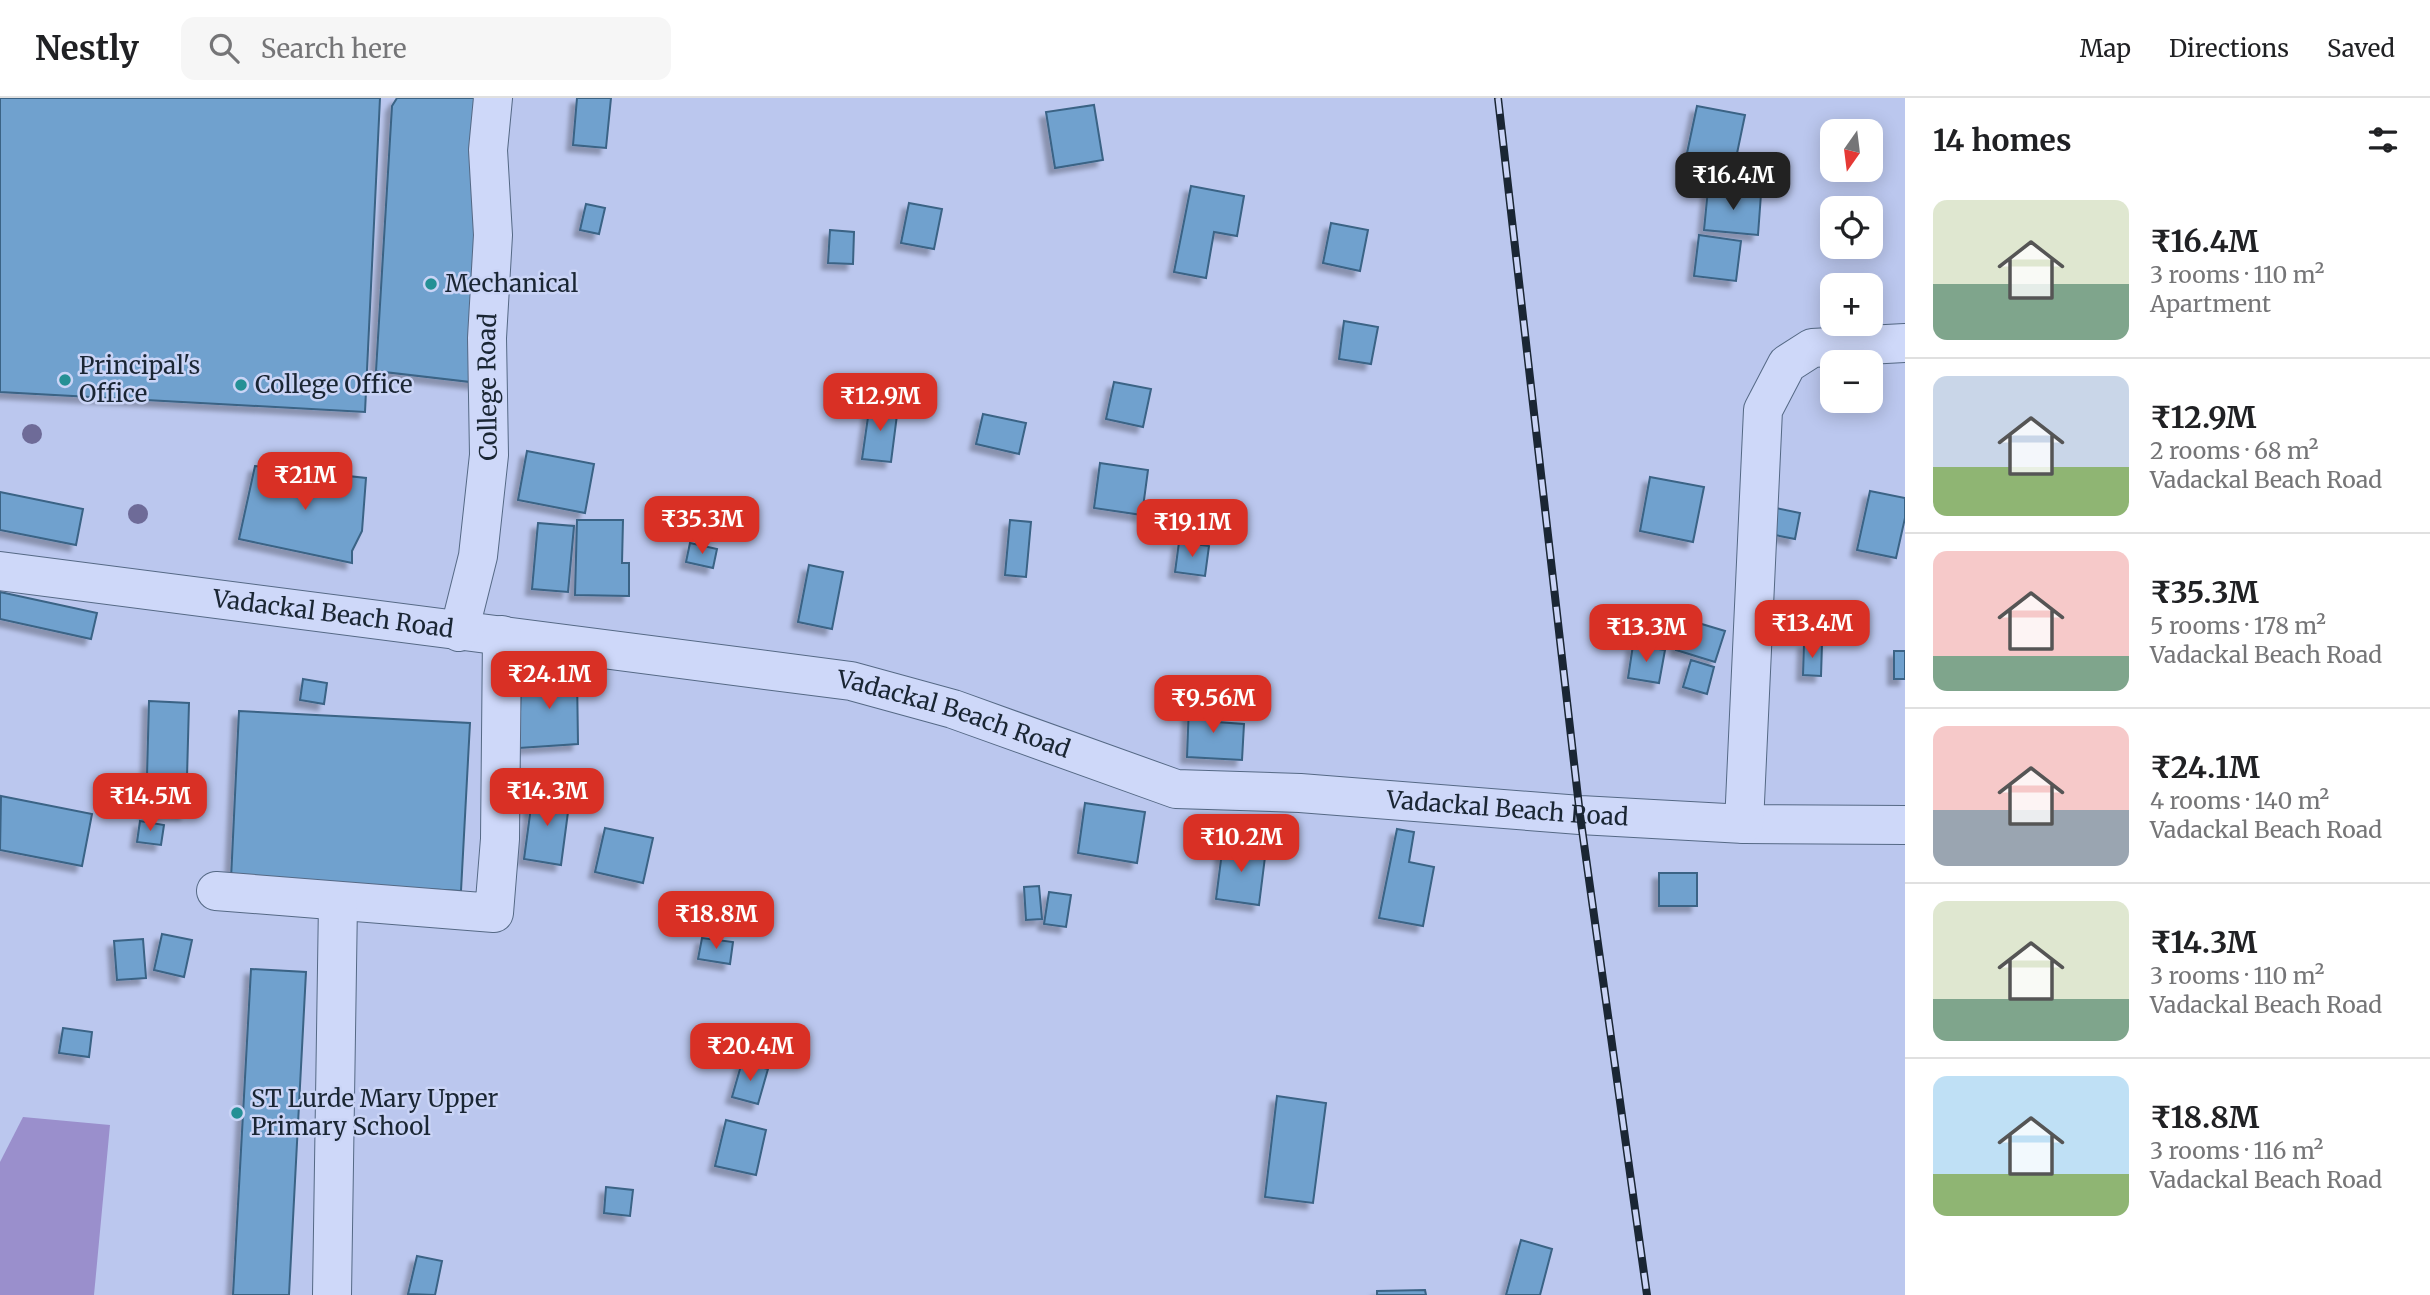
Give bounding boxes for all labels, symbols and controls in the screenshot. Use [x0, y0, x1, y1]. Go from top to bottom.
search box [181, 17, 671, 80]
text: Nestly [35, 28, 139, 69]
icon: search [205, 29, 243, 67]
text: Search here [261, 32, 407, 65]
text: Map [2080, 33, 2131, 64]
text: Directions [2169, 33, 2289, 64]
text: Saved [2327, 33, 2395, 64]
north arrow [1820, 119, 1883, 182]
map controls [1820, 119, 1883, 413]
text: 14 homes [1933, 121, 2071, 159]
icon: filters [2364, 121, 2402, 159]
pin: ₹16.4M [1676, 152, 1790, 212]
text: ₹16.4M [1691, 160, 1775, 189]
button: locate [1820, 196, 1883, 259]
text: ₹16.4M [2150, 222, 2259, 260]
icon: home [1989, 228, 2073, 312]
text: 3 rooms · 110 m² [2150, 260, 2324, 289]
place label: Mechanical [445, 268, 578, 299]
button: + [1820, 273, 1883, 336]
marker: Mechanical [423, 276, 439, 292]
text: Apartment [2150, 289, 2271, 318]
street label: College Road [471, 312, 504, 461]
place label: Principal's Office [79, 350, 200, 409]
button: − [1820, 350, 1883, 413]
place label: College Office [255, 369, 412, 400]
marker: Principal's Office [57, 372, 73, 388]
pin: ₹12.9M [823, 374, 937, 433]
marker: College Office [233, 377, 249, 393]
text: ₹12.9M [839, 381, 921, 410]
text: ₹12.9M [2150, 398, 2256, 436]
icon: home [1989, 404, 2073, 488]
text: 2 rooms · 68 m² [2150, 436, 2318, 465]
pin: ₹21M [264, 452, 346, 512]
text: ₹21M [273, 460, 337, 489]
text: Vadackal Beach Road [2150, 465, 2382, 494]
pin: ₹35.3M [645, 496, 759, 556]
pin: ₹19.1M [1135, 500, 1249, 559]
text: ₹35.3M [660, 504, 744, 533]
text: ₹19.1M [1153, 507, 1231, 536]
text: ₹35.3M [2150, 573, 2259, 611]
icon: home [1989, 579, 2073, 663]
street label: Vadackal Beach Road [210, 583, 455, 644]
pin: ₹13.4M [1755, 601, 1869, 660]
pin: ₹13.3M [1589, 604, 1703, 664]
text: ₹13.4M [1771, 608, 1853, 637]
text: 5 rooms · 178 m² [2150, 611, 2326, 640]
text: ₹13.3M [1605, 612, 1687, 641]
text: Vadackal Beach Road [2150, 640, 2382, 669]
pin: ₹24.1M [492, 652, 606, 711]
text: ₹24.1M [507, 659, 591, 688]
street label: Vadackal Beach Road [835, 663, 1075, 765]
pin: ₹9.56M [1156, 676, 1270, 735]
text: ₹9.56M [1170, 683, 1256, 712]
text: ₹24.1M [2150, 748, 2260, 786]
icon: home [1989, 754, 2073, 838]
pin: ₹14.3M [490, 768, 604, 828]
pin: ₹14.5M [93, 774, 207, 833]
text: ₹14.3M [506, 776, 588, 805]
text: ₹14.5M [109, 781, 191, 810]
street label: Vadackal Beach Road [1385, 784, 1629, 833]
text: 4 rooms · 140 m² [2150, 786, 2329, 815]
pin: ₹10.2M [1184, 814, 1298, 874]
text: Vadackal Beach Road [2150, 815, 2382, 844]
text: ₹10.2M [1199, 822, 1283, 851]
pin: ₹18.8M [659, 892, 773, 951]
text: ₹18.8M [674, 899, 758, 928]
text: ₹14.3M [2150, 923, 2257, 961]
icon: home [1989, 929, 2073, 1013]
text: 3 rooms · 110 m² [2150, 961, 2324, 990]
text: Vadackal Beach Road [2150, 990, 2382, 1019]
pin: ₹20.4M [693, 1024, 807, 1083]
text: ₹20.4M [706, 1031, 794, 1060]
place label: ST Lurde Mary Upper Primary School [251, 1083, 498, 1142]
text: ₹18.8M [2150, 1098, 2259, 1136]
icon: home [1989, 1104, 2073, 1188]
marker: ST Lurde Mary Upper Primary School [229, 1105, 245, 1121]
text: 3 rooms · 116 m² [2150, 1136, 2324, 1165]
text: Vadackal Beach Road [2150, 1165, 2382, 1194]

